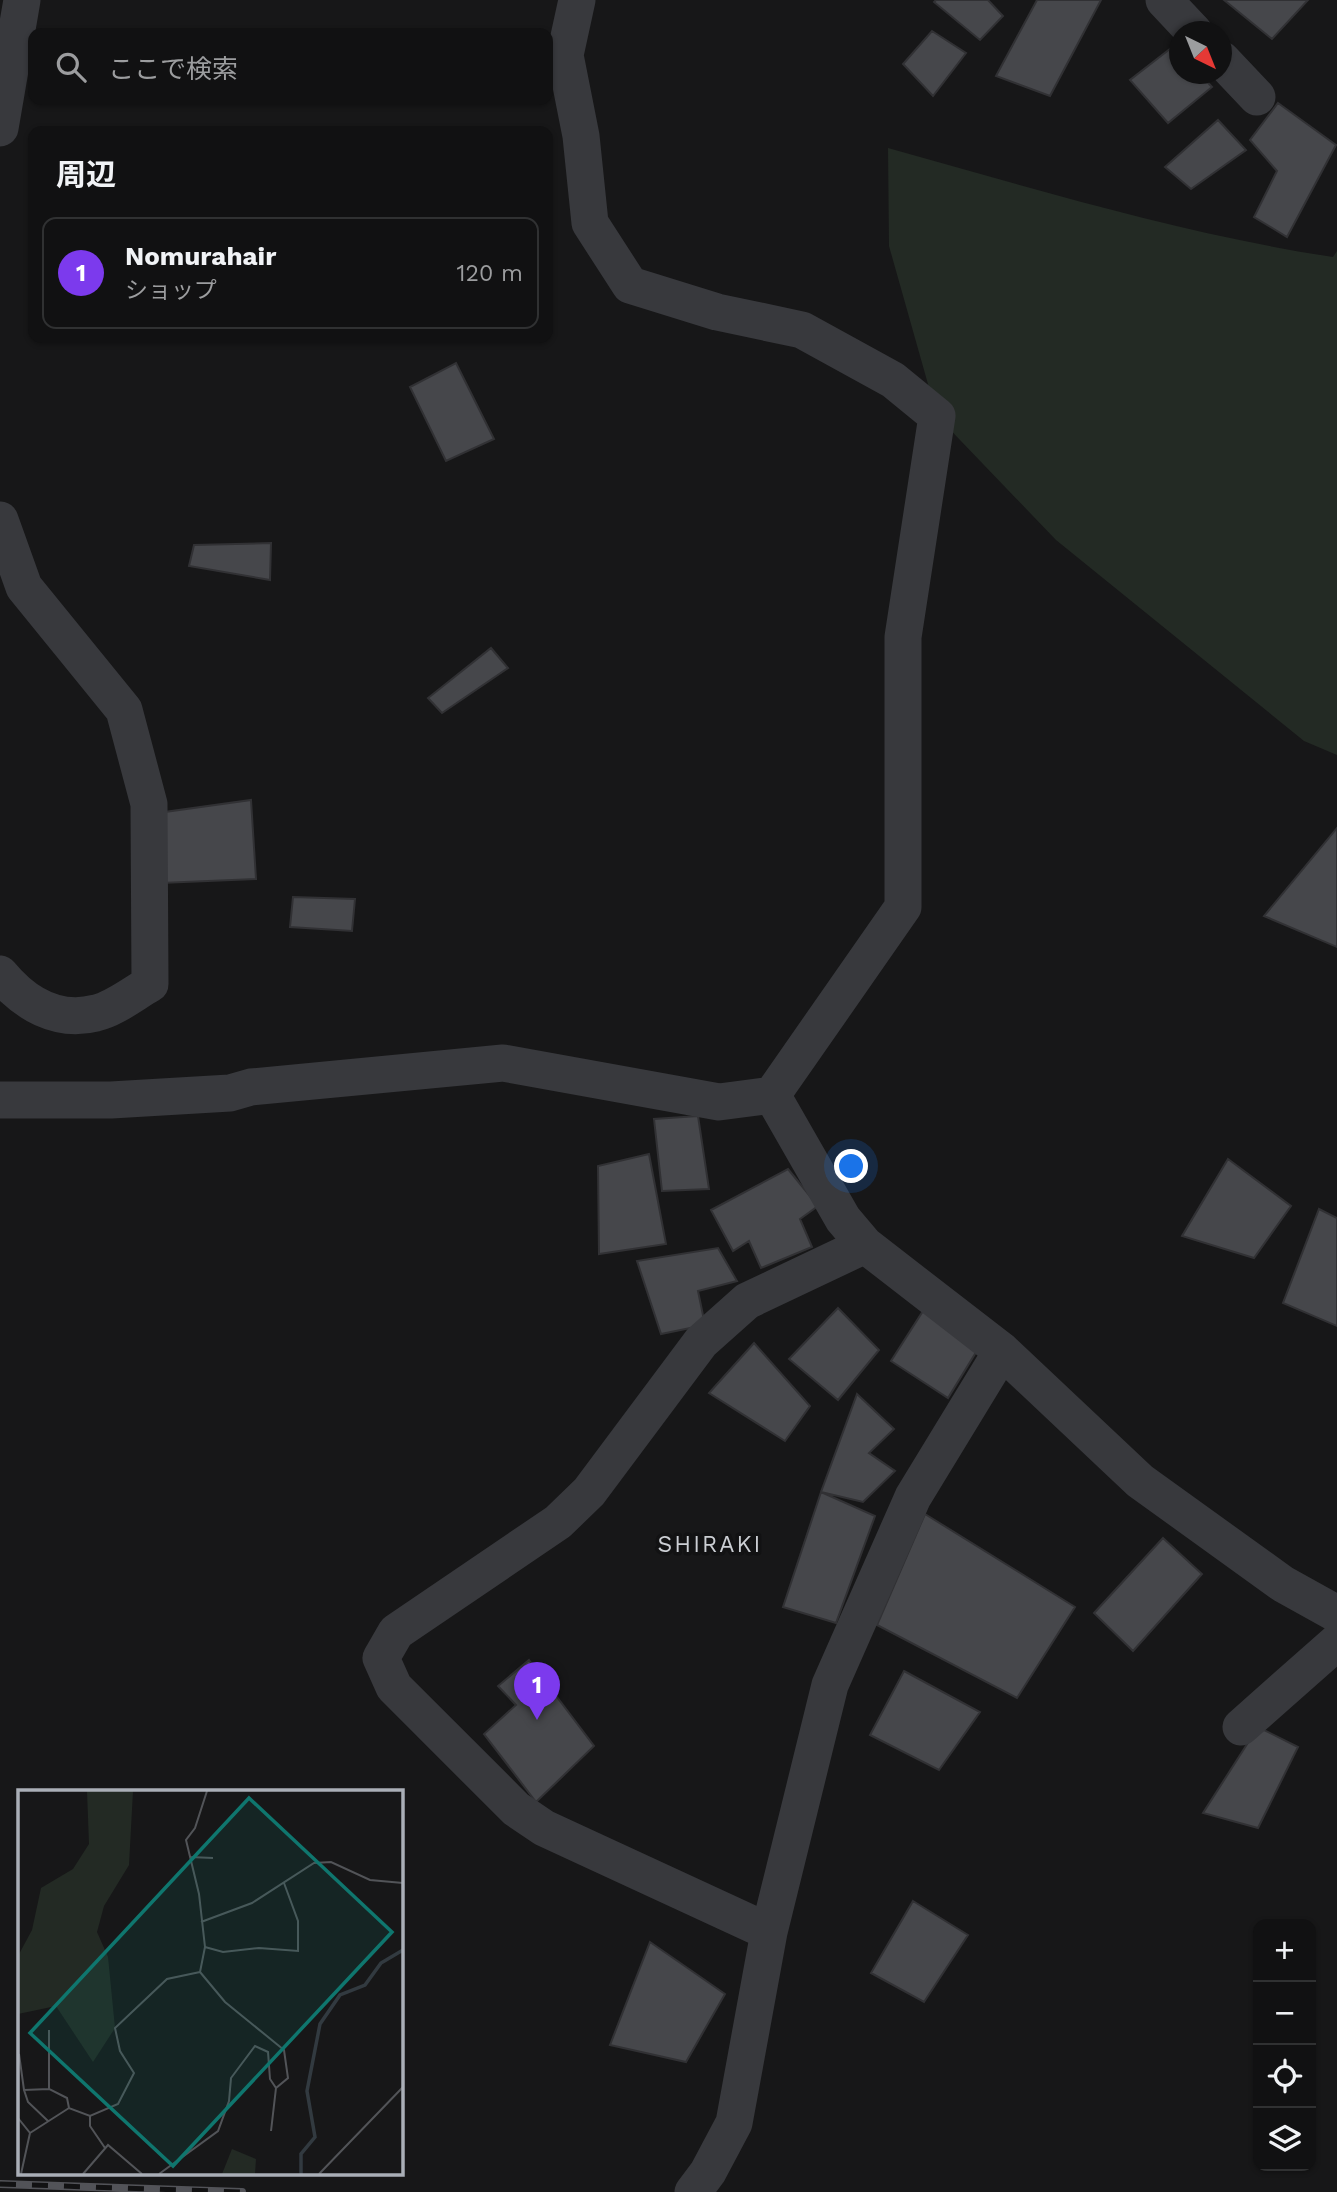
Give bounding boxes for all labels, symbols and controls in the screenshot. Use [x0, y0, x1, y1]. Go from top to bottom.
north arrow [1169, 21, 1232, 84]
search box [28, 28, 553, 105]
icon: search [52, 48, 90, 86]
text: ここで検索 [108, 54, 238, 84]
text: 周辺 [56, 157, 116, 192]
text: Nomurahair [125, 241, 276, 271]
text: 1 [76, 260, 86, 287]
text: 120 m [457, 260, 523, 287]
text: ショップ [125, 277, 217, 304]
your location [834, 1149, 868, 1183]
district label: SHIRAKI [658, 1531, 762, 1558]
pin: 1 [514, 1662, 560, 1720]
inset map [18, 1790, 402, 2174]
map controls [1253, 1919, 1316, 2171]
button: + [1253, 1919, 1316, 1982]
button: − [1253, 1982, 1316, 2045]
button: locate [1253, 2045, 1316, 2108]
button: layers [1253, 2108, 1316, 2171]

